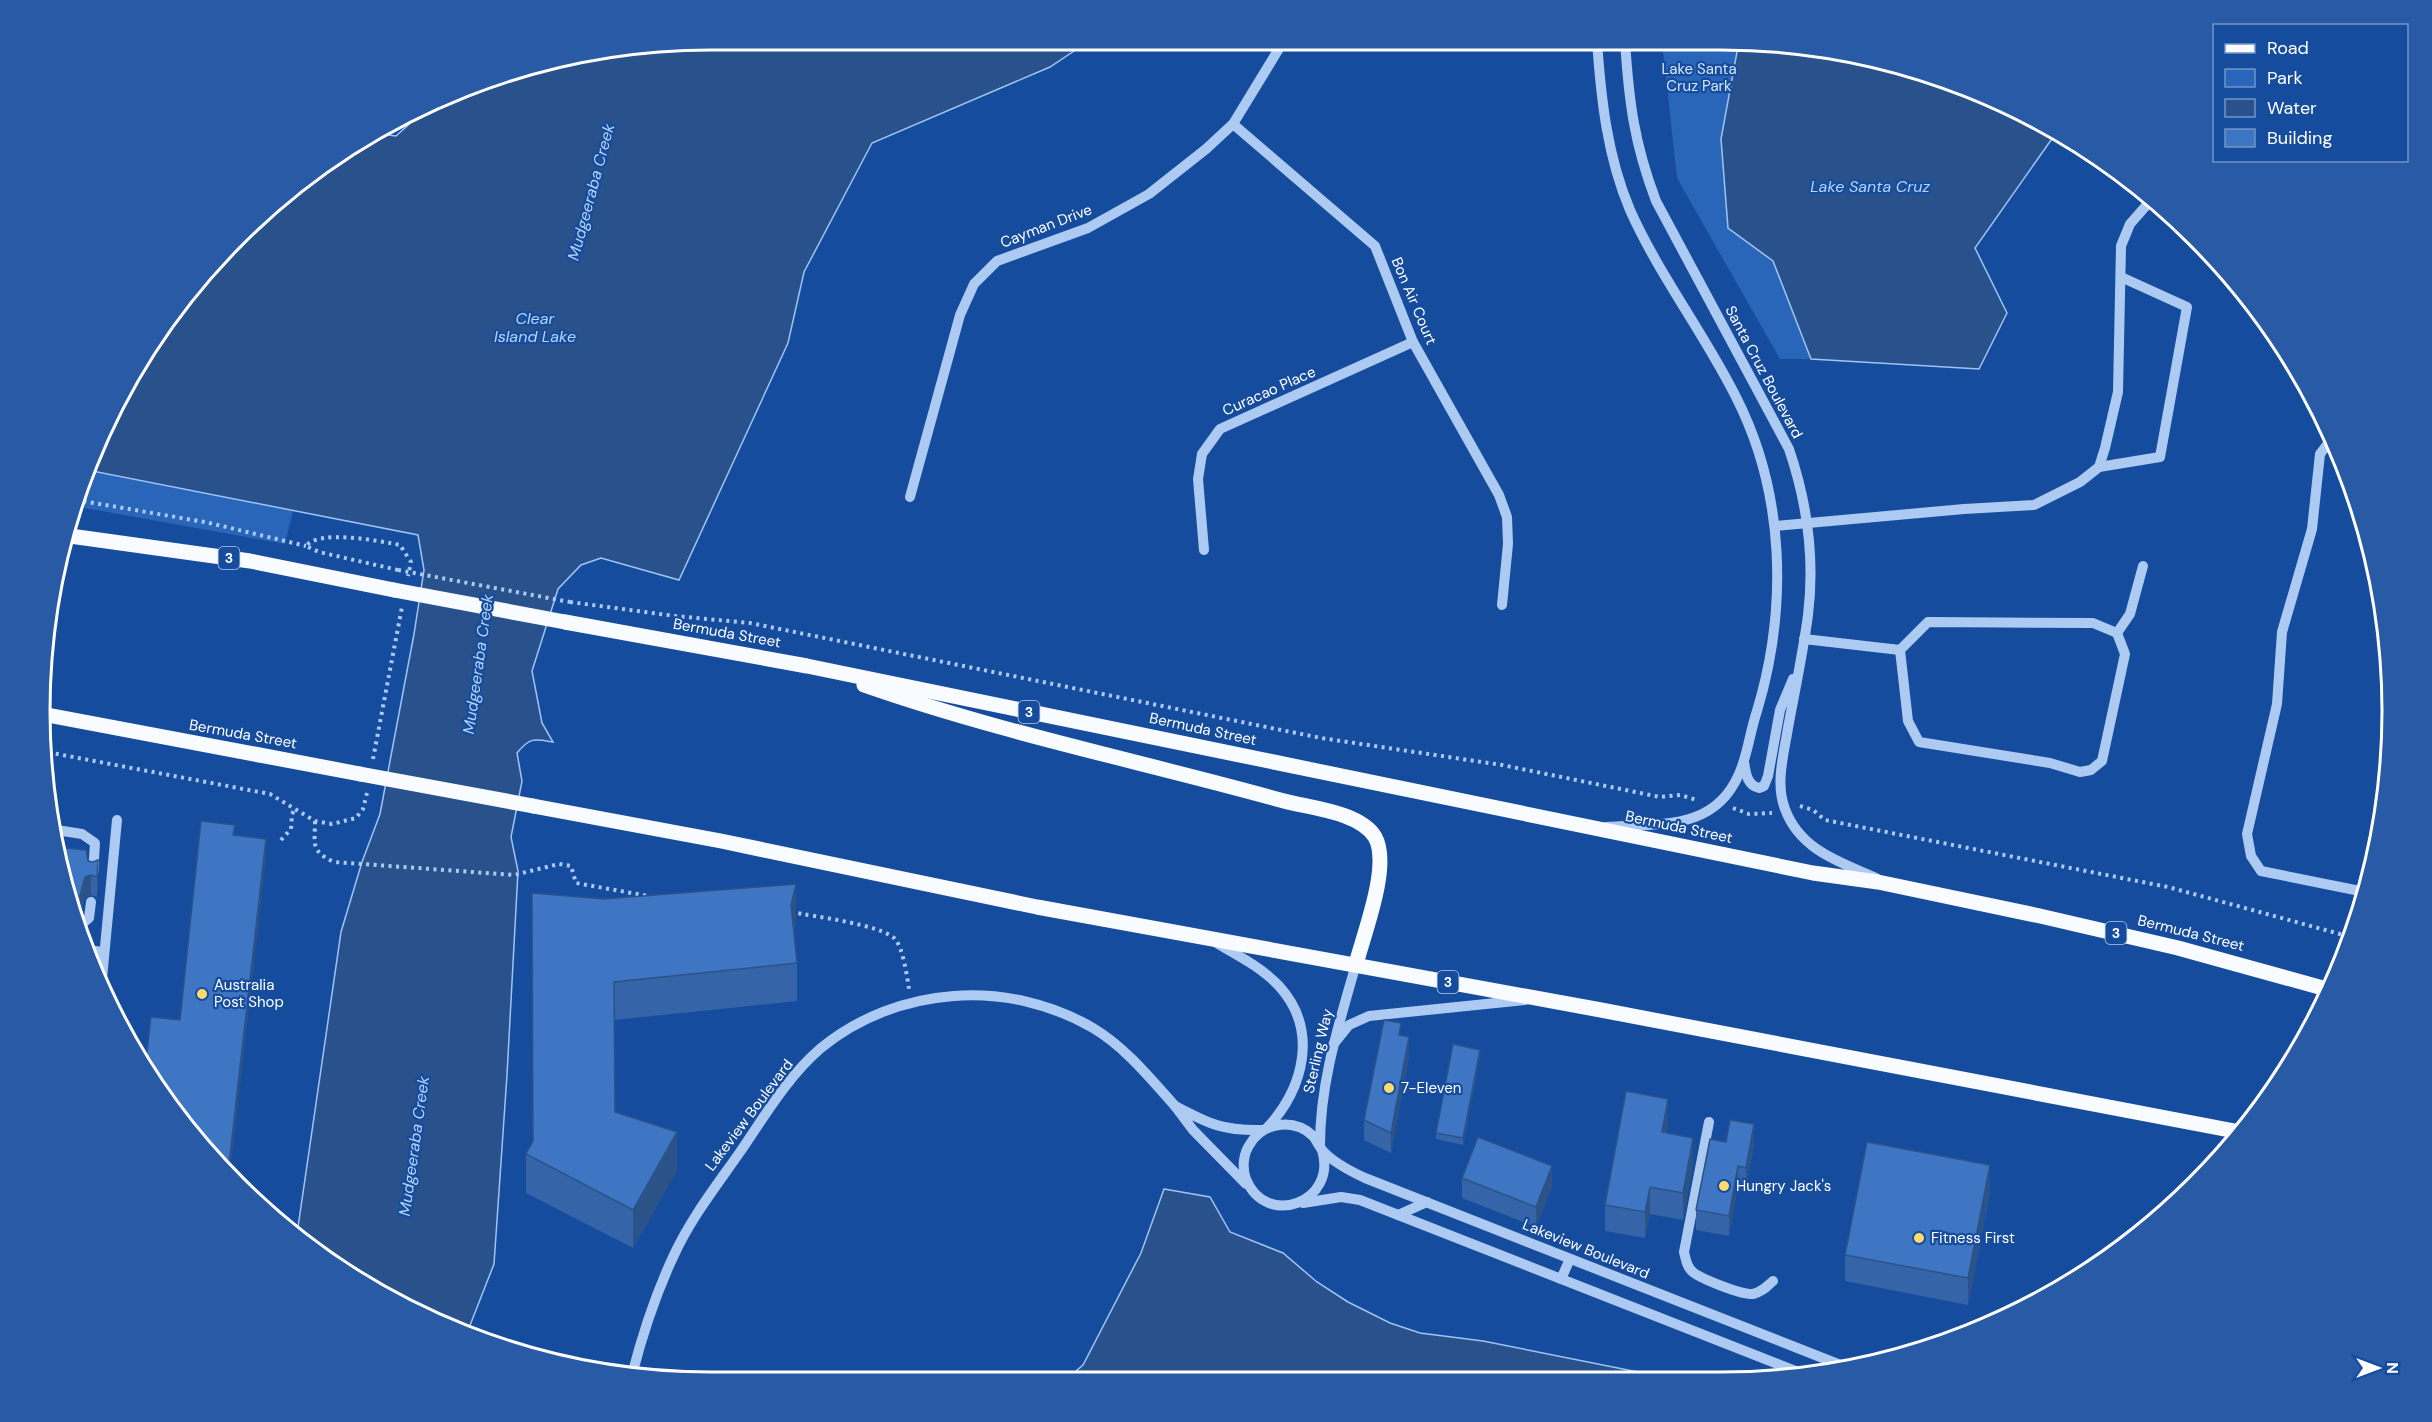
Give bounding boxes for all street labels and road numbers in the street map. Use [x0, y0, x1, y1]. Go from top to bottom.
street label: Cayman Drive [997, 199, 1095, 253]
street label: Bon Air Court [1387, 254, 1441, 348]
street label: Santa Cruz Boulevard [1720, 302, 1808, 442]
street label: Curacao Place [1219, 362, 1319, 420]
road number: 3 [218, 547, 240, 569]
street label: Bermuda Street [672, 614, 783, 652]
road number: 3 [1018, 701, 1040, 723]
street label: Bermuda Street [1148, 708, 1259, 750]
street label: Bermuda Street [188, 715, 299, 753]
street label: Bermuda Street [1624, 806, 1735, 848]
street label: Bermuda Street [2136, 910, 2246, 956]
road number: 3 [2106, 922, 2126, 944]
road number: 3 [1438, 971, 1458, 993]
street label: Sterling Way [1299, 1006, 1338, 1095]
street label: Lakeview Boulevard [700, 1055, 798, 1175]
street label: Lakeview Boulevard [1520, 1214, 1652, 1284]

